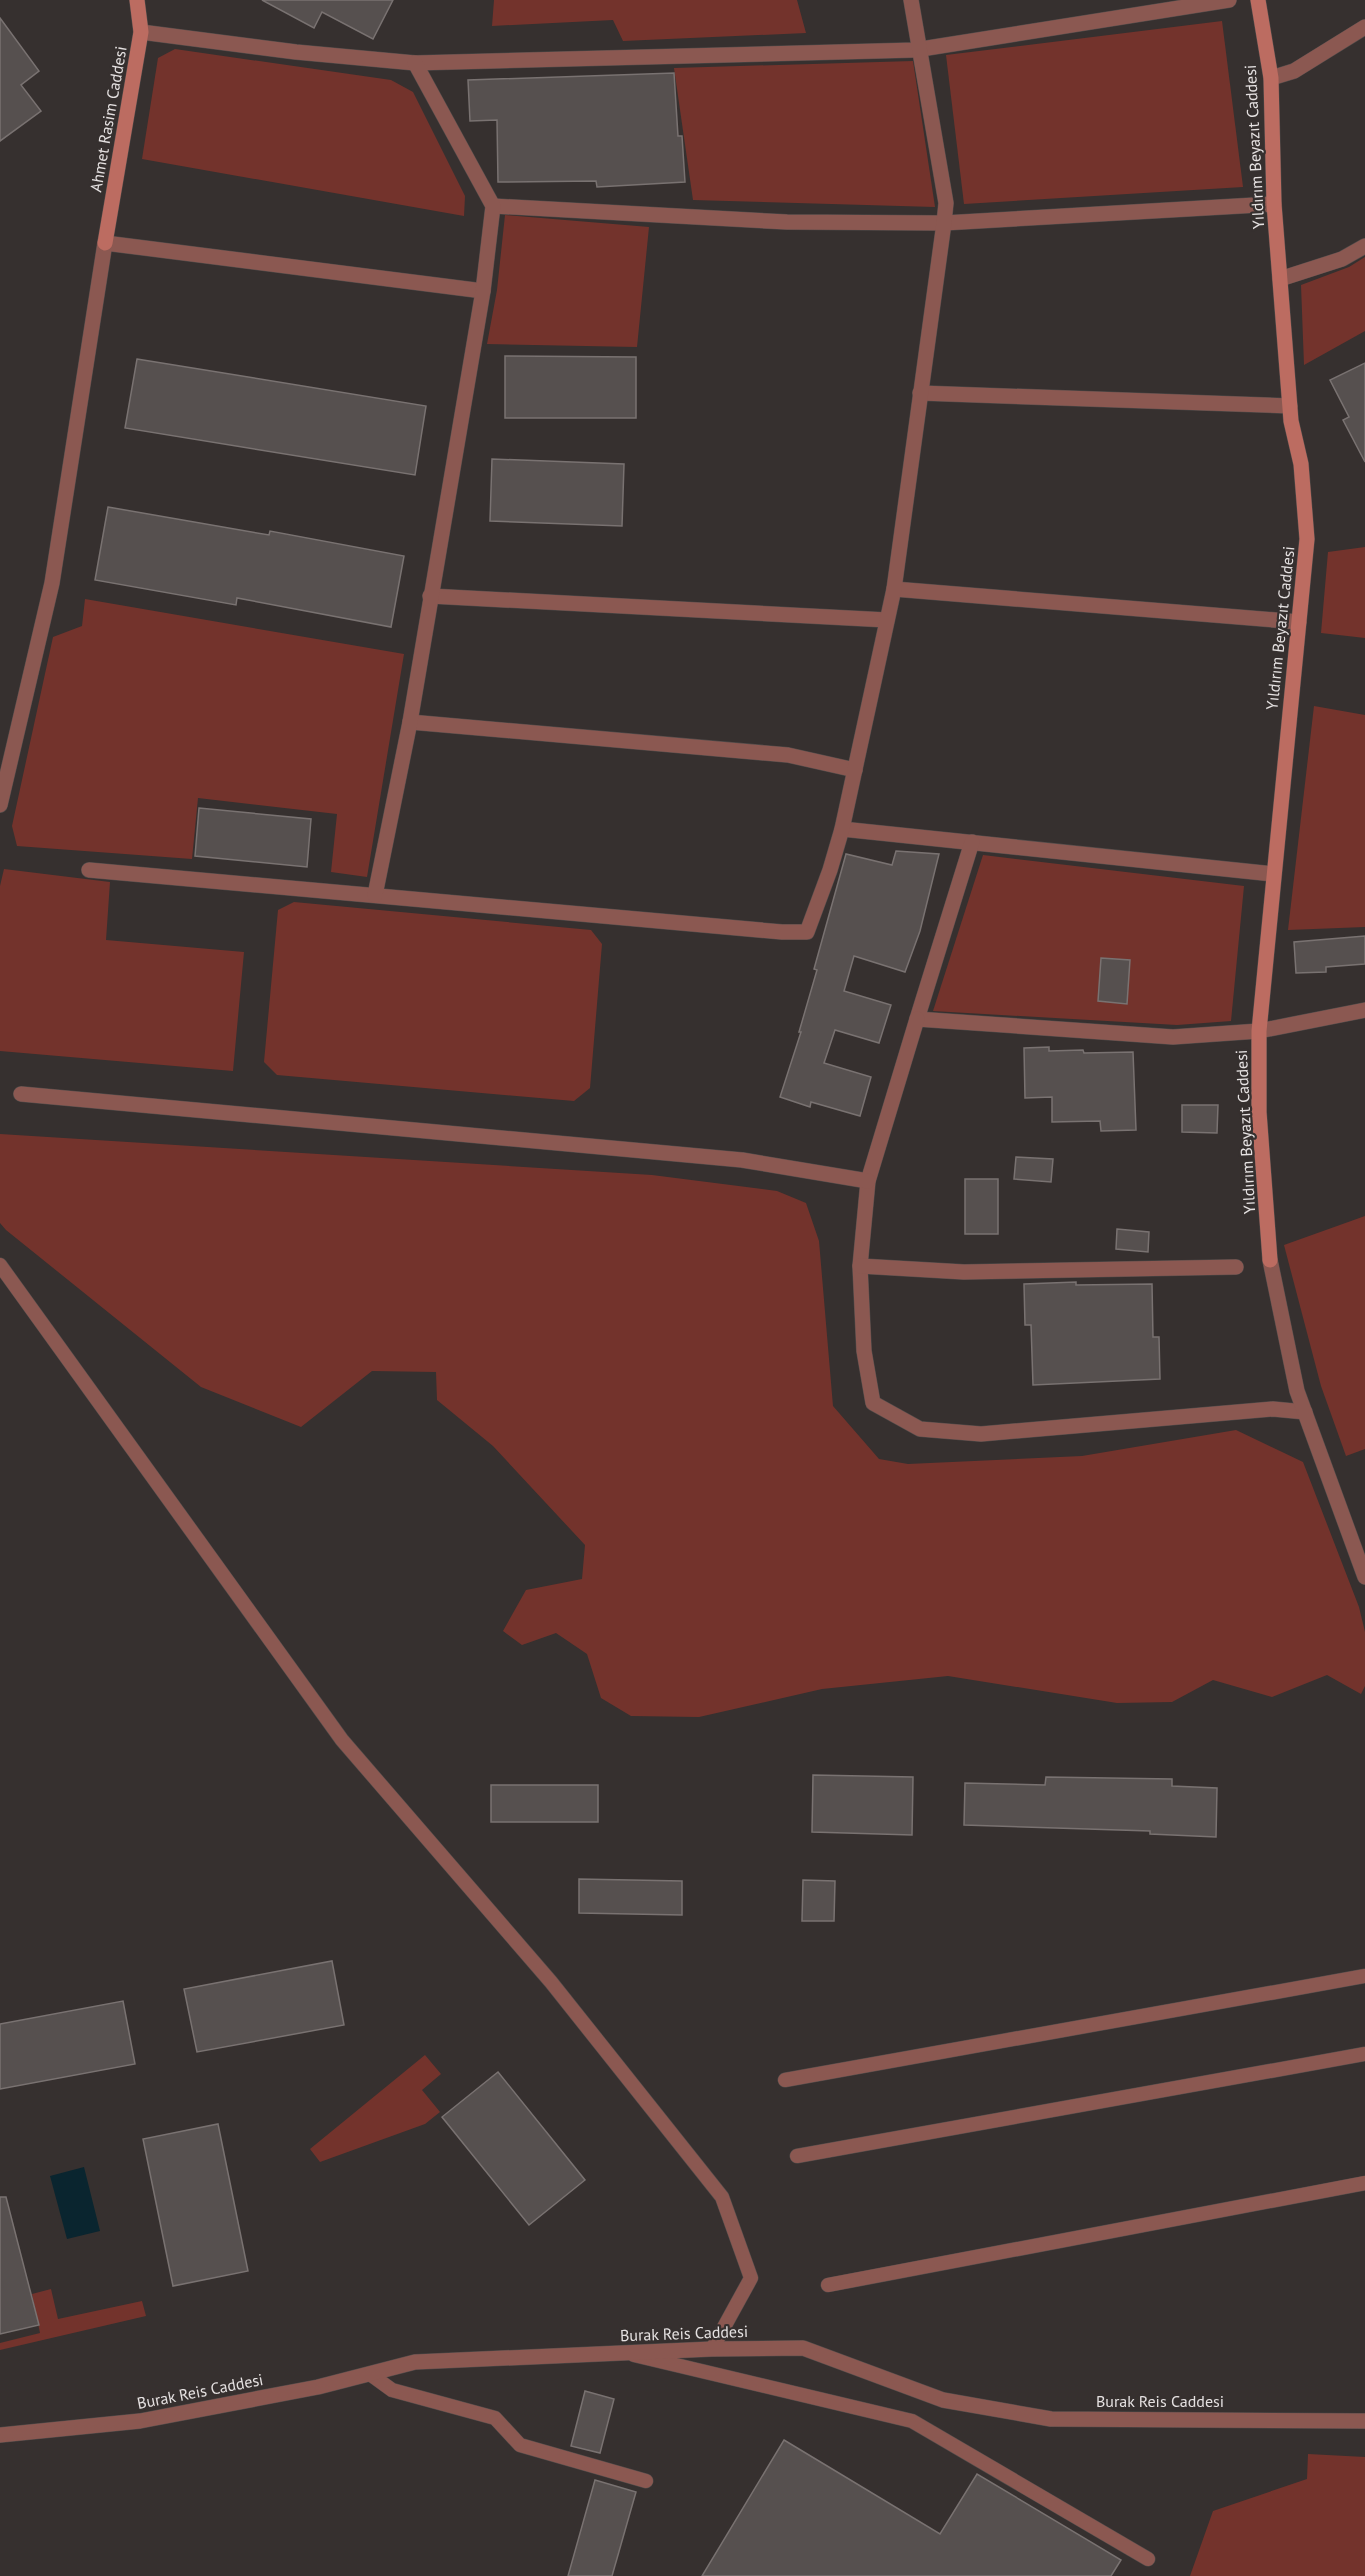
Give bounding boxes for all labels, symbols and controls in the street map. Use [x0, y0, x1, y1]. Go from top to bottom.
street label: Ahmet Rasim Caddesi [85, 45, 131, 193]
street label: Yıldırım Beyazıt Caddesi [1240, 64, 1268, 230]
street label: Yıldırım Beyazıt Caddesi [1261, 545, 1299, 711]
street label: Yıldırım Beyazıt Caddesi [1231, 1049, 1259, 1215]
street label: Burak Reis Caddesi [620, 2321, 748, 2345]
street label: Burak Reis Caddesi [135, 2369, 265, 2413]
street label: Burak Reis Caddesi [1096, 2391, 1224, 2411]

